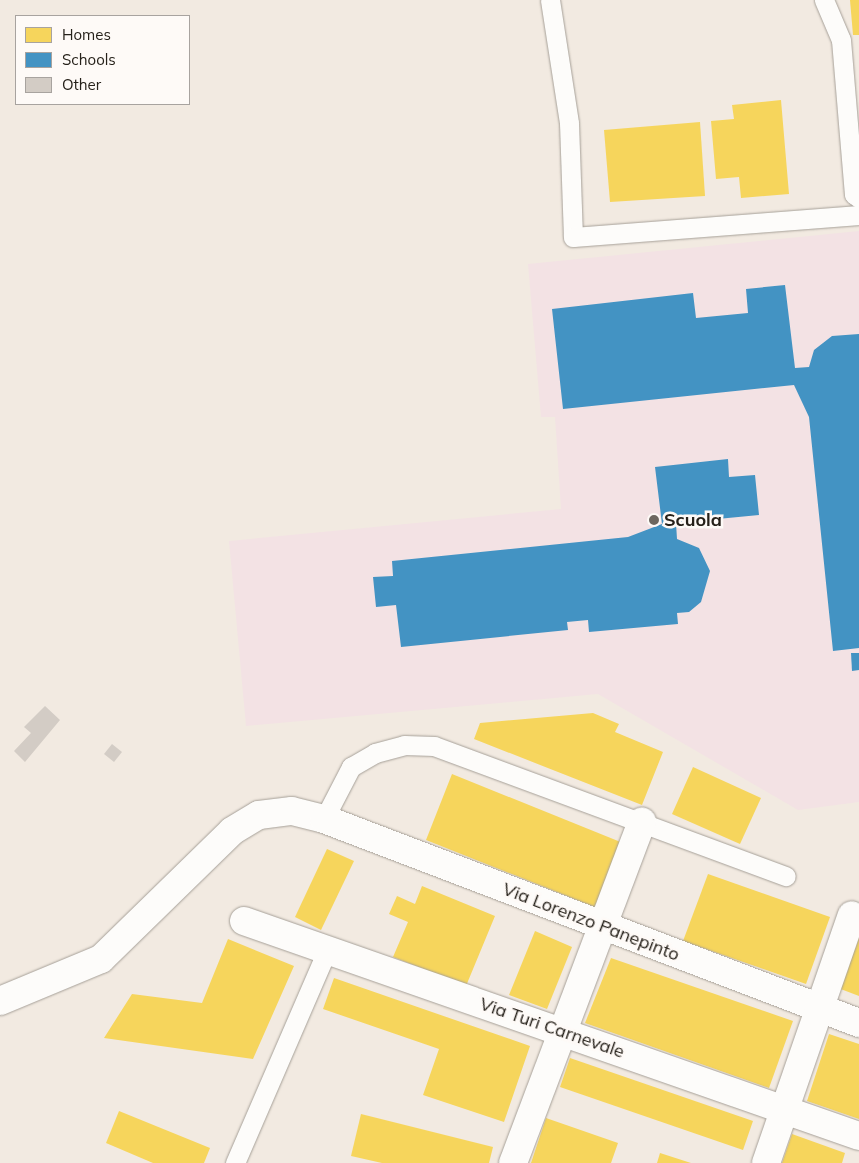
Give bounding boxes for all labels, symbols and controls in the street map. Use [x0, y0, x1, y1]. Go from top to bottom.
legend [15, 15, 190, 105]
text: Homes [62, 25, 111, 44]
text: Schools [62, 50, 116, 69]
text: Other [62, 75, 101, 94]
place label: Scuola [664, 509, 722, 531]
marker: Scuola [648, 514, 660, 526]
street label: Via Lorenzo Panepinto [499, 878, 683, 966]
street label: Via Turi Carnevale [477, 993, 627, 1063]

